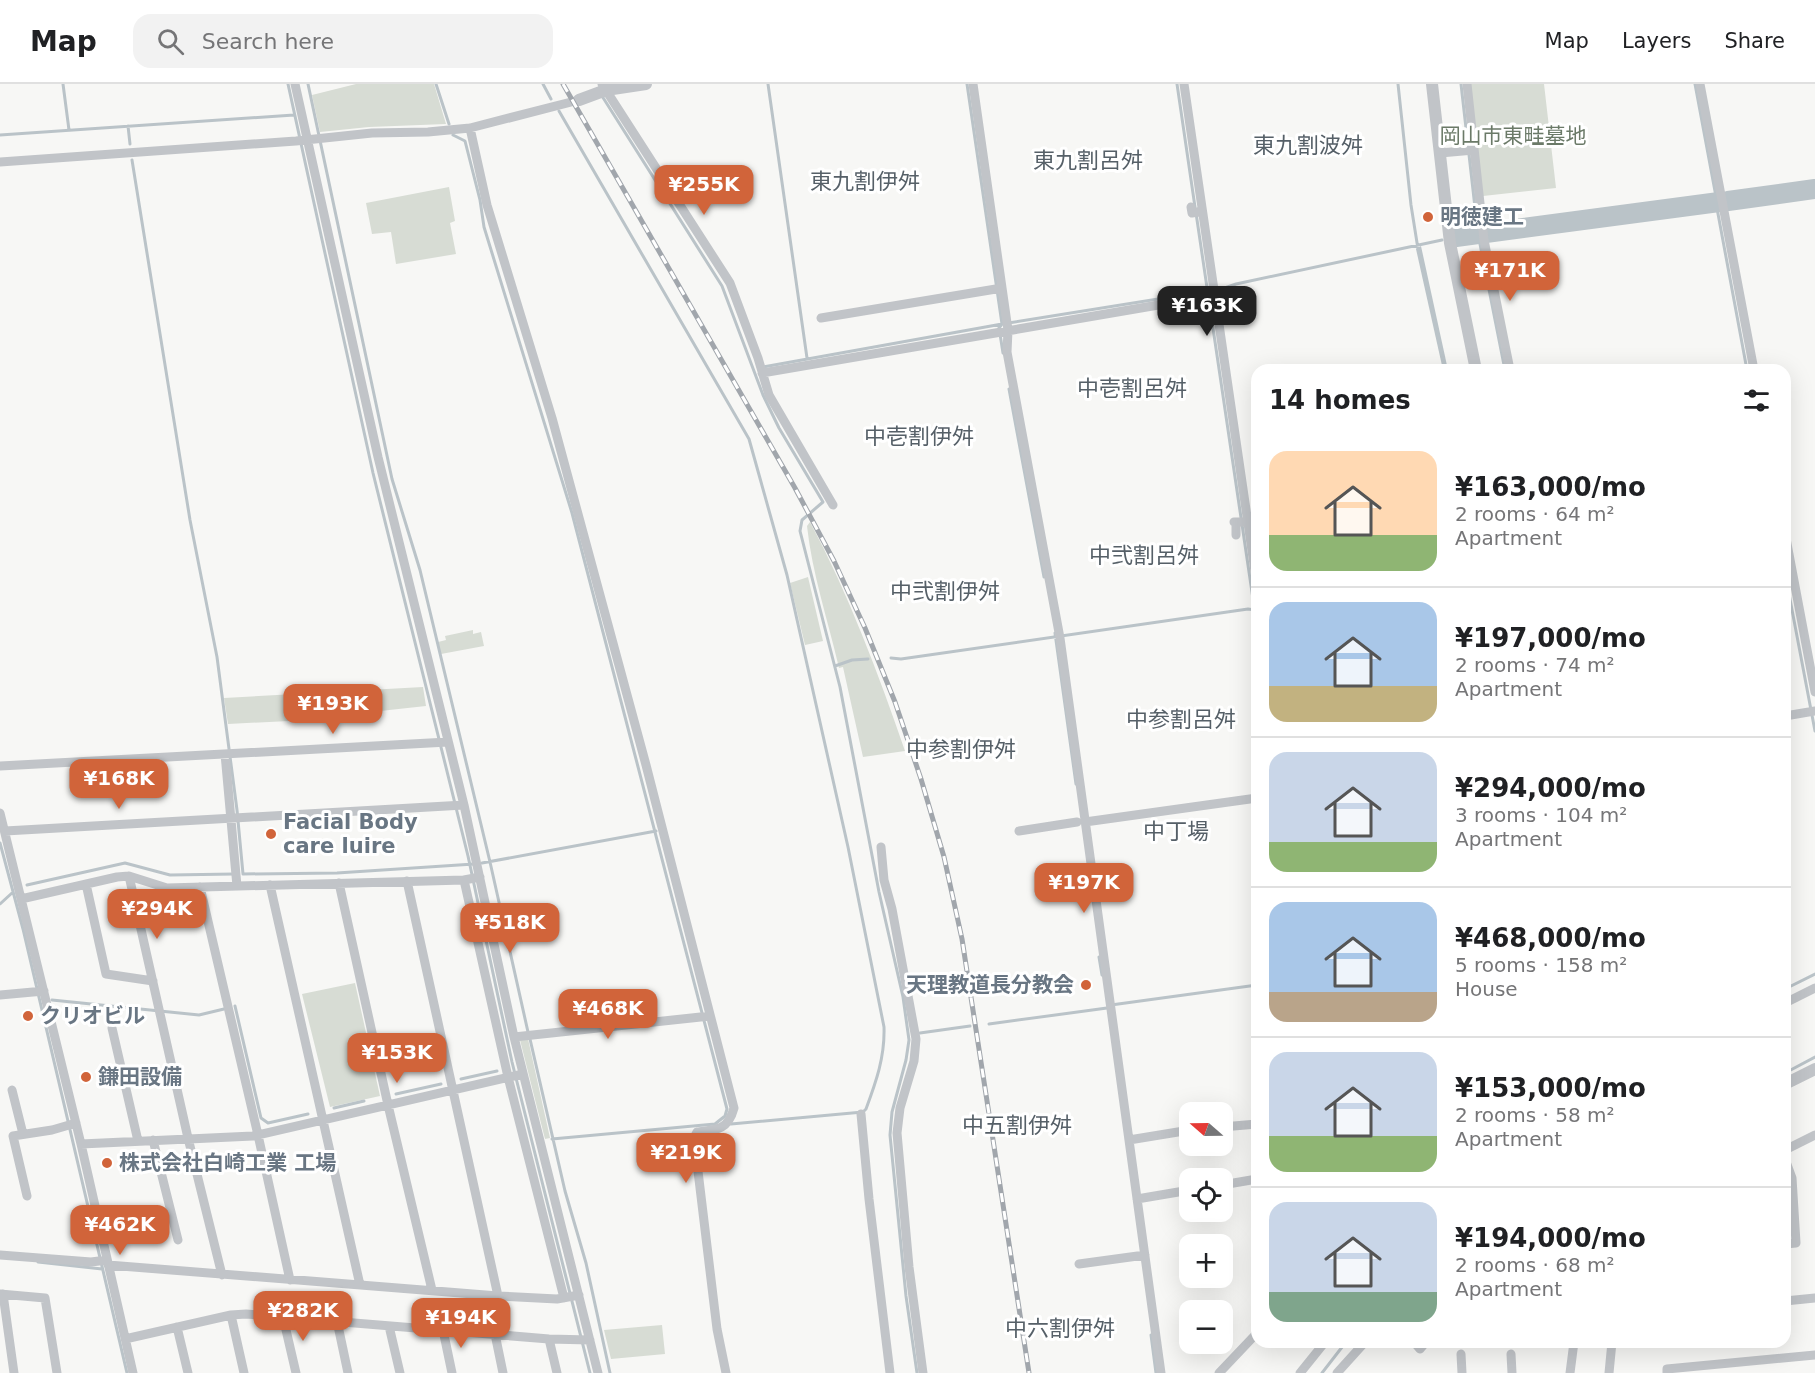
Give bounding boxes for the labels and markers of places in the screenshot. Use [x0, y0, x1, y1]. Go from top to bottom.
pin: ¥255K [662, 165, 746, 216]
place label: 明徳建工 [1440, 205, 1524, 229]
marker: 明徳建工 [1421, 210, 1435, 224]
pin: ¥171K [1468, 251, 1552, 302]
pin: ¥163K [1165, 286, 1249, 337]
pin: ¥193K [291, 684, 375, 735]
pin: ¥168K [77, 759, 161, 810]
place label: Facial Body care luire [283, 810, 418, 858]
marker: Facial Body care luire [264, 827, 278, 841]
pin: ¥197K [1042, 863, 1126, 914]
pin: ¥294K [115, 889, 199, 940]
pin: ¥518K [468, 903, 552, 954]
place label: 天理教道長分教会 [906, 973, 1074, 997]
marker: 天理教道長分教会 [1079, 978, 1093, 992]
pin: ¥468K [566, 989, 650, 1040]
place label: クリオビル [40, 1004, 145, 1028]
marker: クリオビル [21, 1009, 35, 1023]
pin: ¥153K [355, 1033, 439, 1084]
place label: 鎌田設備 [98, 1065, 182, 1089]
marker: 鎌田設備 [79, 1070, 93, 1084]
pin: ¥219K [644, 1133, 728, 1184]
place label: 株式会社白崎工業 工場 [119, 1151, 336, 1175]
marker: 株式会社白崎工業 工場 [100, 1156, 114, 1170]
pin: ¥462K [78, 1205, 162, 1256]
pin: ¥282K [261, 1291, 345, 1342]
pin: ¥194K [419, 1298, 503, 1349]

